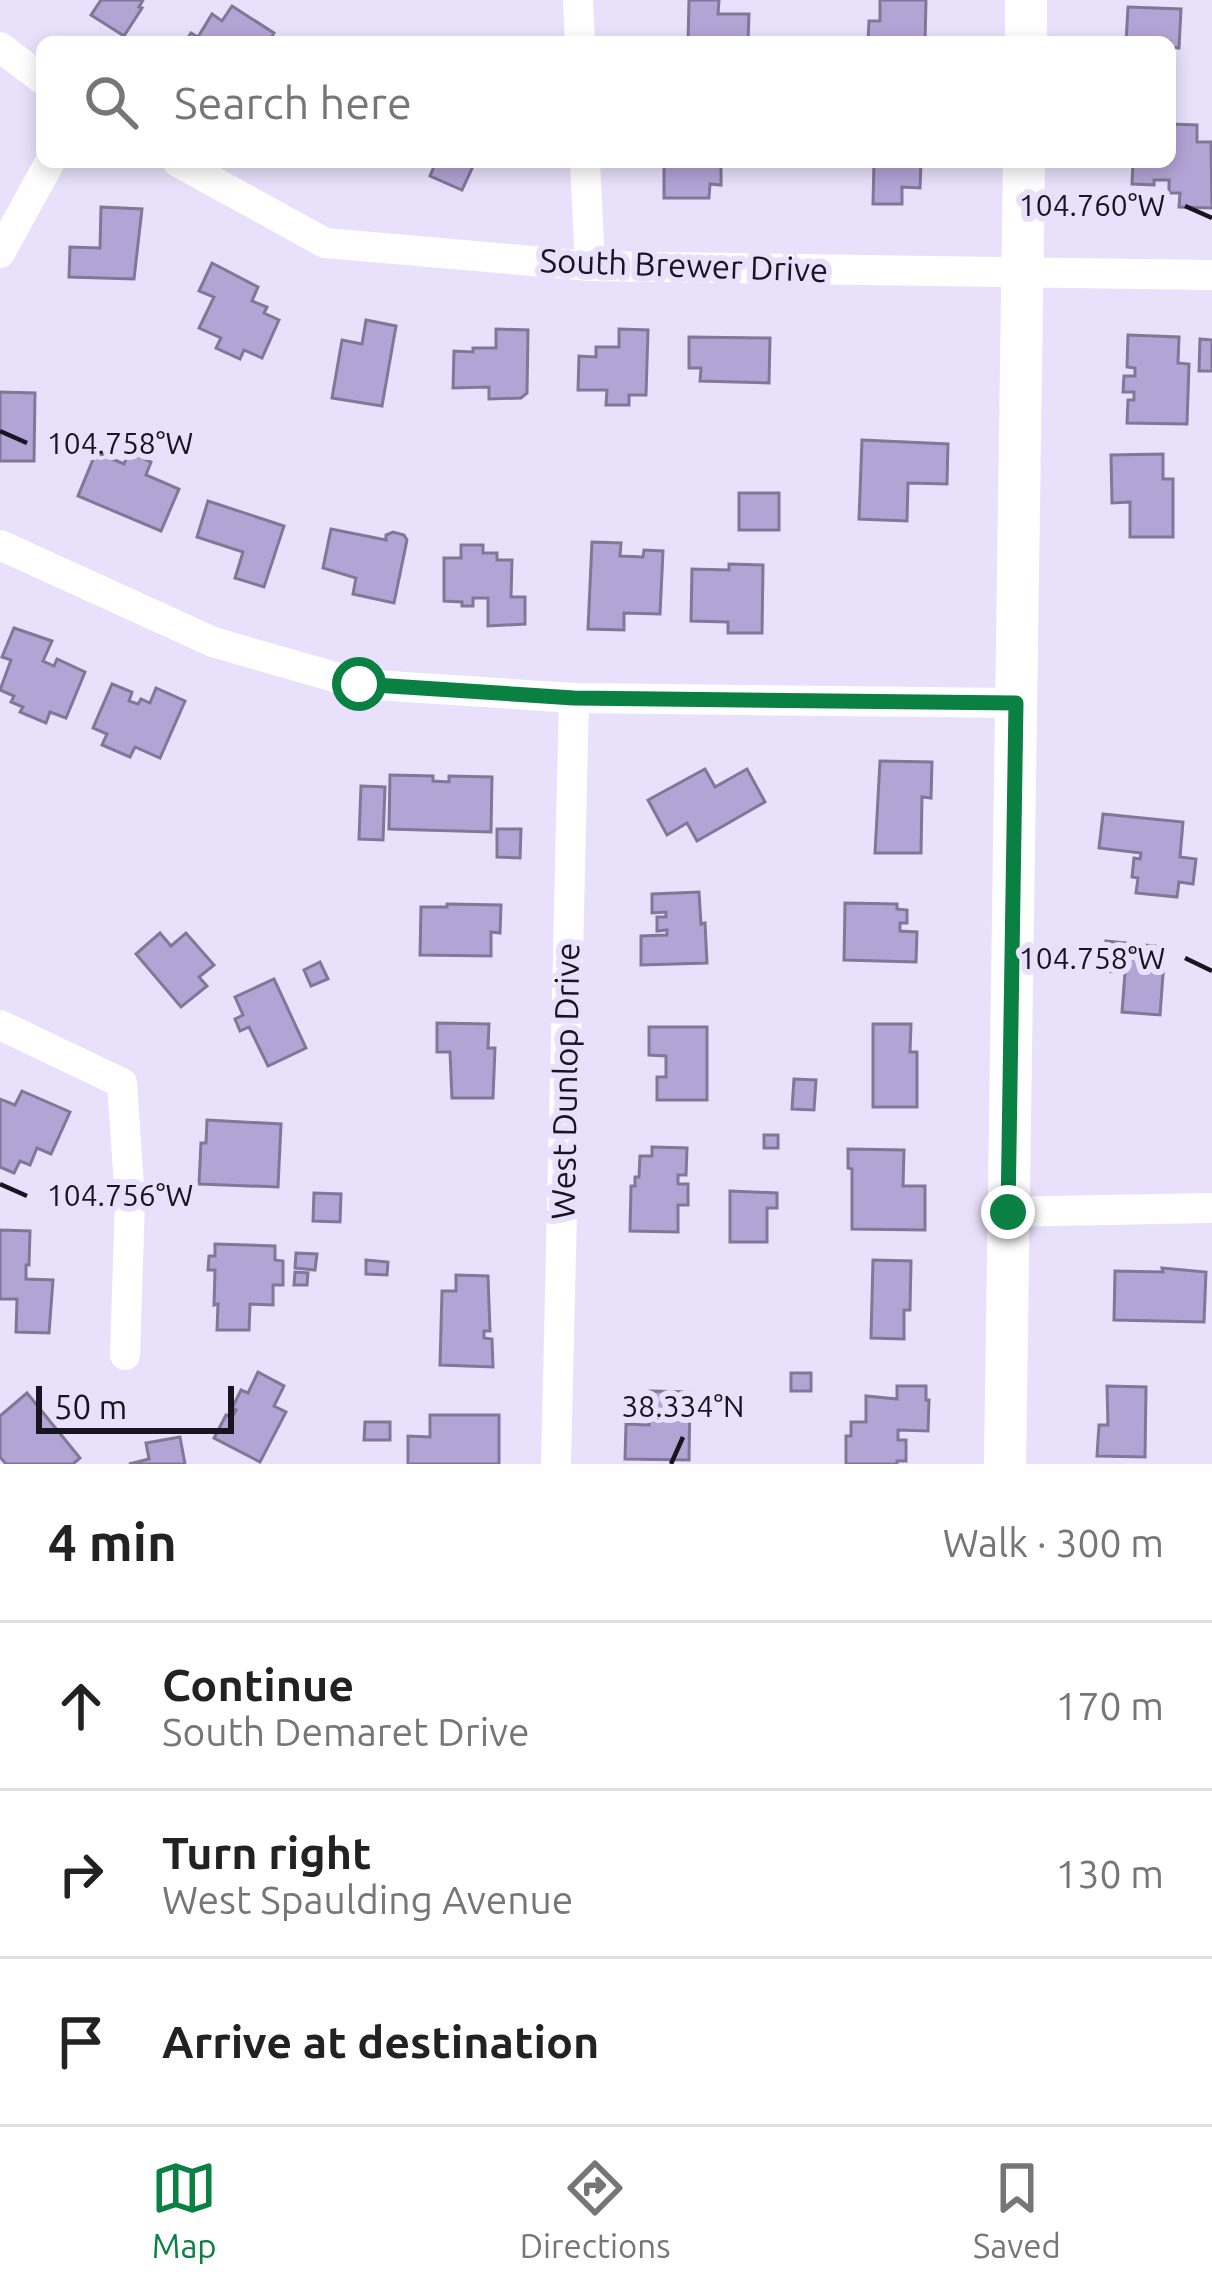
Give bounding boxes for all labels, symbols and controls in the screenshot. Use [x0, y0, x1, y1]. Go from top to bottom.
search box [36, 36, 1176, 168]
icon: search [78, 69, 144, 135]
text: Search here [174, 77, 412, 128]
text: 104.760°W [1019, 188, 1165, 222]
street label: South Brewer Drive [539, 241, 829, 288]
text: 104.758°W [47, 426, 193, 460]
route start [332, 657, 386, 711]
text: 104.758°W [1019, 941, 1165, 975]
street label: West Dunlop Drive [544, 942, 585, 1220]
text: 104.756°W [47, 1178, 193, 1212]
route end [981, 1185, 1035, 1239]
scale bar [36, 1380, 234, 1433]
text: 50 m [54, 1388, 127, 1425]
text: 38.334°N [621, 1389, 745, 1423]
text: 4 min [48, 1513, 177, 1571]
text: Walk · 300 m [943, 1521, 1164, 1564]
text: Continue [162, 1659, 354, 1710]
icon: ahead [48, 1673, 114, 1739]
text: 170 m [1055, 1684, 1164, 1727]
text: South Demaret Drive [162, 1710, 530, 1753]
text: Turn right [162, 1827, 371, 1878]
icon: right [48, 1841, 114, 1907]
text: 130 m [1055, 1852, 1164, 1895]
text: West Spaulding Avenue [162, 1878, 573, 1921]
icon: arrive [48, 2009, 114, 2075]
text: Arrive at destination [162, 2016, 599, 2067]
tab: Map [151, 2155, 217, 2264]
tab: Directions [520, 2155, 670, 2264]
tab: Saved [973, 2155, 1061, 2264]

